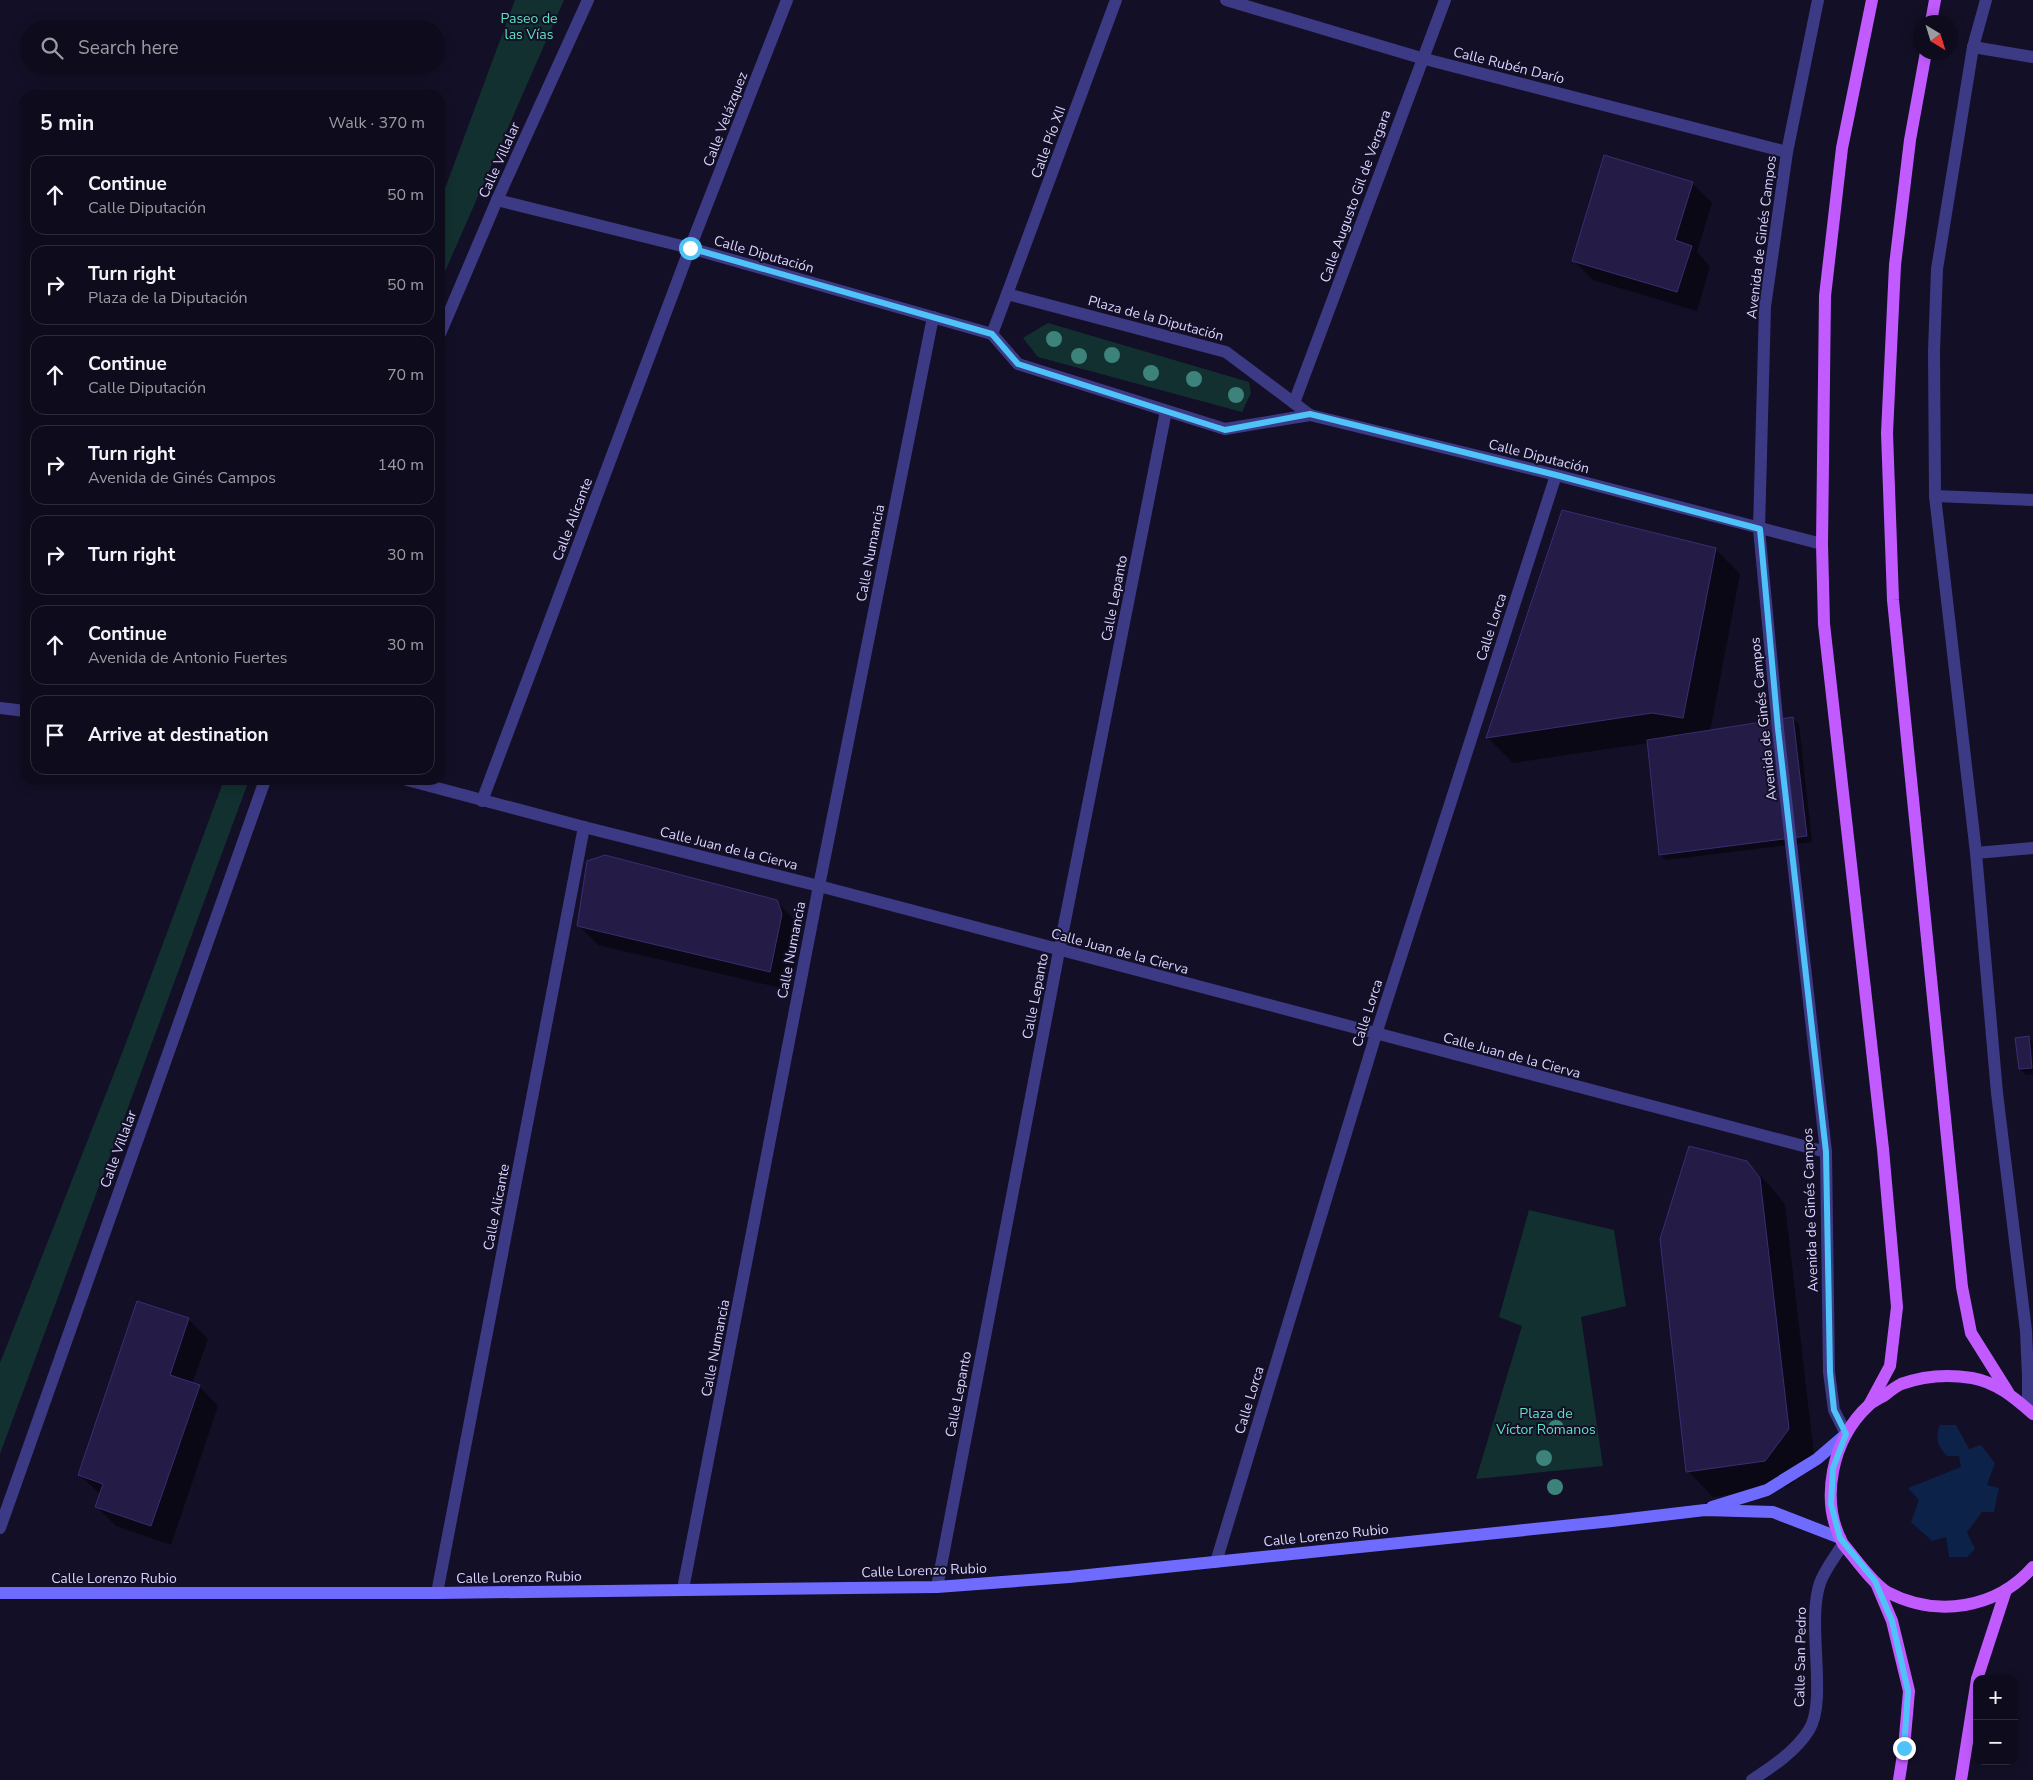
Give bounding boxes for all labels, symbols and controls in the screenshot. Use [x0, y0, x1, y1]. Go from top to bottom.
park label: Paseo de las Vías [500, 9, 558, 44]
north arrow [1913, 15, 1958, 60]
search box [20, 20, 445, 75]
icon: search [38, 34, 66, 62]
text: Search here [78, 35, 179, 61]
street label: Calle Rubén Darío [1451, 42, 1567, 89]
street label: Calle Velázquez [699, 69, 752, 169]
street label: Calle Pío XII [1027, 103, 1070, 181]
street label: Calle Augusto Gil de Vergara [1315, 107, 1396, 285]
text: 5 min [40, 109, 94, 137]
text: Walk · 370 m [329, 112, 425, 134]
street label: Calle Villalar [474, 119, 525, 201]
street label: Avenida de Ginés Campos [1742, 154, 1781, 320]
text: Continue [88, 171, 167, 197]
icon: ahead [41, 181, 69, 209]
text: 50 m [387, 184, 424, 206]
text: Calle Diputación [88, 197, 206, 219]
street label: Calle Diputación [712, 231, 816, 278]
route start [679, 237, 702, 260]
text: Turn right [88, 261, 175, 287]
icon: right [41, 271, 69, 299]
text: 50 m [387, 274, 424, 296]
text: Plaza de la Diputación [88, 287, 248, 309]
street label: Plaza de la Diputación [1086, 291, 1226, 346]
text: Continue [88, 351, 167, 377]
icon: ahead [41, 361, 69, 389]
text: 70 m [387, 364, 424, 386]
text: Calle Diputación [88, 377, 206, 399]
street label: Calle Diputación [1486, 435, 1591, 478]
text: Turn right [88, 441, 175, 467]
icon: right [41, 451, 69, 479]
text: 140 m [377, 454, 424, 476]
text: Avenida de Ginés Campos [88, 467, 276, 489]
street label: Calle Alicante [548, 475, 597, 563]
street label: Calle Numancia [852, 503, 889, 603]
icon: right [41, 541, 69, 569]
text: Turn right [88, 542, 175, 568]
text: 30 m [387, 544, 424, 566]
street label: Calle Lepanto [1097, 553, 1132, 643]
street label: Calle Lorca [1472, 591, 1511, 663]
text: Continue [88, 621, 167, 647]
icon: ahead [41, 631, 69, 659]
text: 30 m [387, 634, 424, 656]
street label: Avenida de Ginés Campos [1745, 636, 1782, 802]
text: Avenida de Antonio Fuertes [88, 647, 287, 669]
icon: arrive [41, 721, 69, 749]
text: Arrive at destination [88, 722, 269, 748]
street label: Calle Juan de la Cierva [658, 822, 800, 875]
street label: Calle Numancia [773, 900, 810, 1000]
street label: Calle Juan de la Cierva [1049, 924, 1191, 979]
street label: Calle Lepanto [1018, 951, 1053, 1041]
street label: Calle Lorca [1348, 977, 1387, 1049]
street label: Calle Juan de la Cierva [1441, 1028, 1583, 1083]
street label: Calle Villalar [96, 1108, 141, 1191]
street label: Avenida de Ginés Campos [1798, 1127, 1823, 1292]
street label: Calle Alicante [479, 1162, 514, 1252]
street label: Calle Numancia [697, 1298, 734, 1398]
street label: Calle Lepanto [941, 1349, 976, 1439]
street label: Calle Lorca [1230, 1364, 1269, 1436]
park label: Plaza de Víctor Romanos [1495, 1404, 1596, 1439]
street label: Calle Lorenzo Rubio [1263, 1519, 1390, 1552]
street label: Calle Lorenzo Rubio [861, 1559, 987, 1582]
street label: Calle Lorenzo Rubio [456, 1567, 582, 1588]
street label: Calle Lorenzo Rubio [51, 1569, 177, 1588]
street label: Calle San Pedro [1790, 1606, 1811, 1707]
map controls [1973, 1675, 2018, 1765]
button: + [1973, 1675, 2018, 1720]
button: − [1973, 1720, 2018, 1765]
route end [1893, 1737, 1916, 1760]

